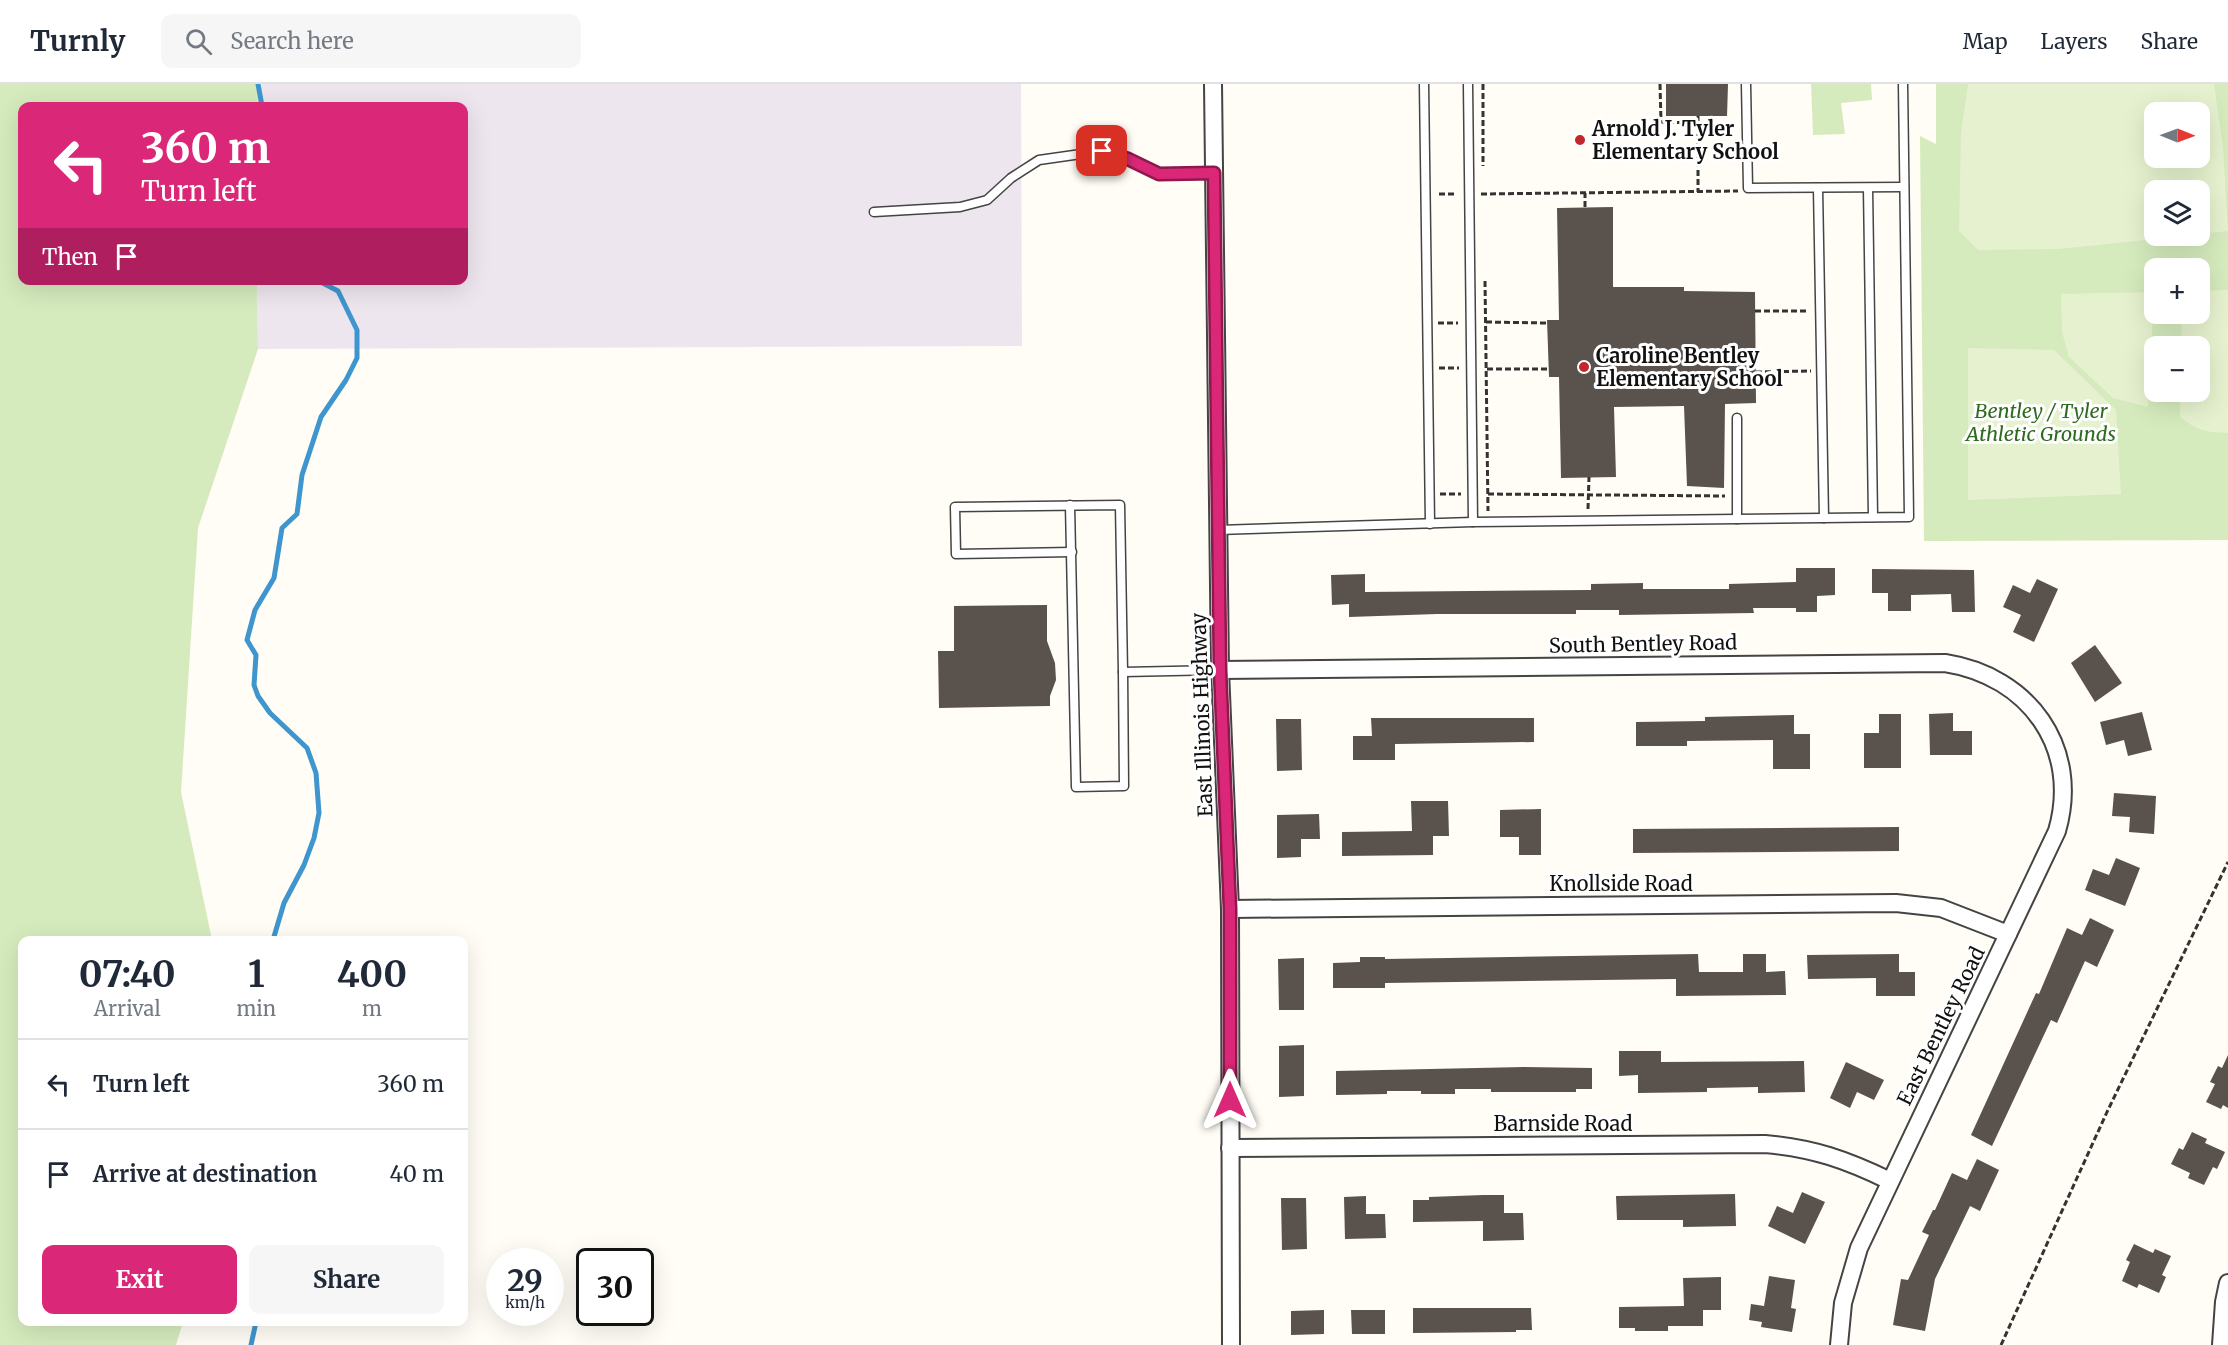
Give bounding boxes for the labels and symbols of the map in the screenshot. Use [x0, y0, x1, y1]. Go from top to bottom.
north arrow [2144, 102, 2210, 168]
place label: Arnold J. Tyler Elementary School [1591, 116, 1779, 164]
pin [1076, 125, 1127, 176]
marker: Arnold J. Tyler Elementary School [1573, 133, 1587, 147]
place label: Caroline Bentley Elementary School [1596, 343, 1783, 391]
marker: Caroline Bentley Elementary School [1577, 360, 1591, 374]
park label: Bentley / Tyler Athletic Grounds [1964, 398, 2116, 446]
street label: East Illinois Highway [1185, 612, 1218, 818]
street label: South Bentley Road [1549, 629, 1737, 658]
street label: Knollside Road [1549, 871, 1693, 896]
street label: East Bentley Road [1891, 942, 1990, 1109]
position arrow [1198, 1068, 1262, 1132]
street label: Barnside Road [1494, 1111, 1632, 1136]
speed limit sign: 30 [576, 1248, 654, 1326]

